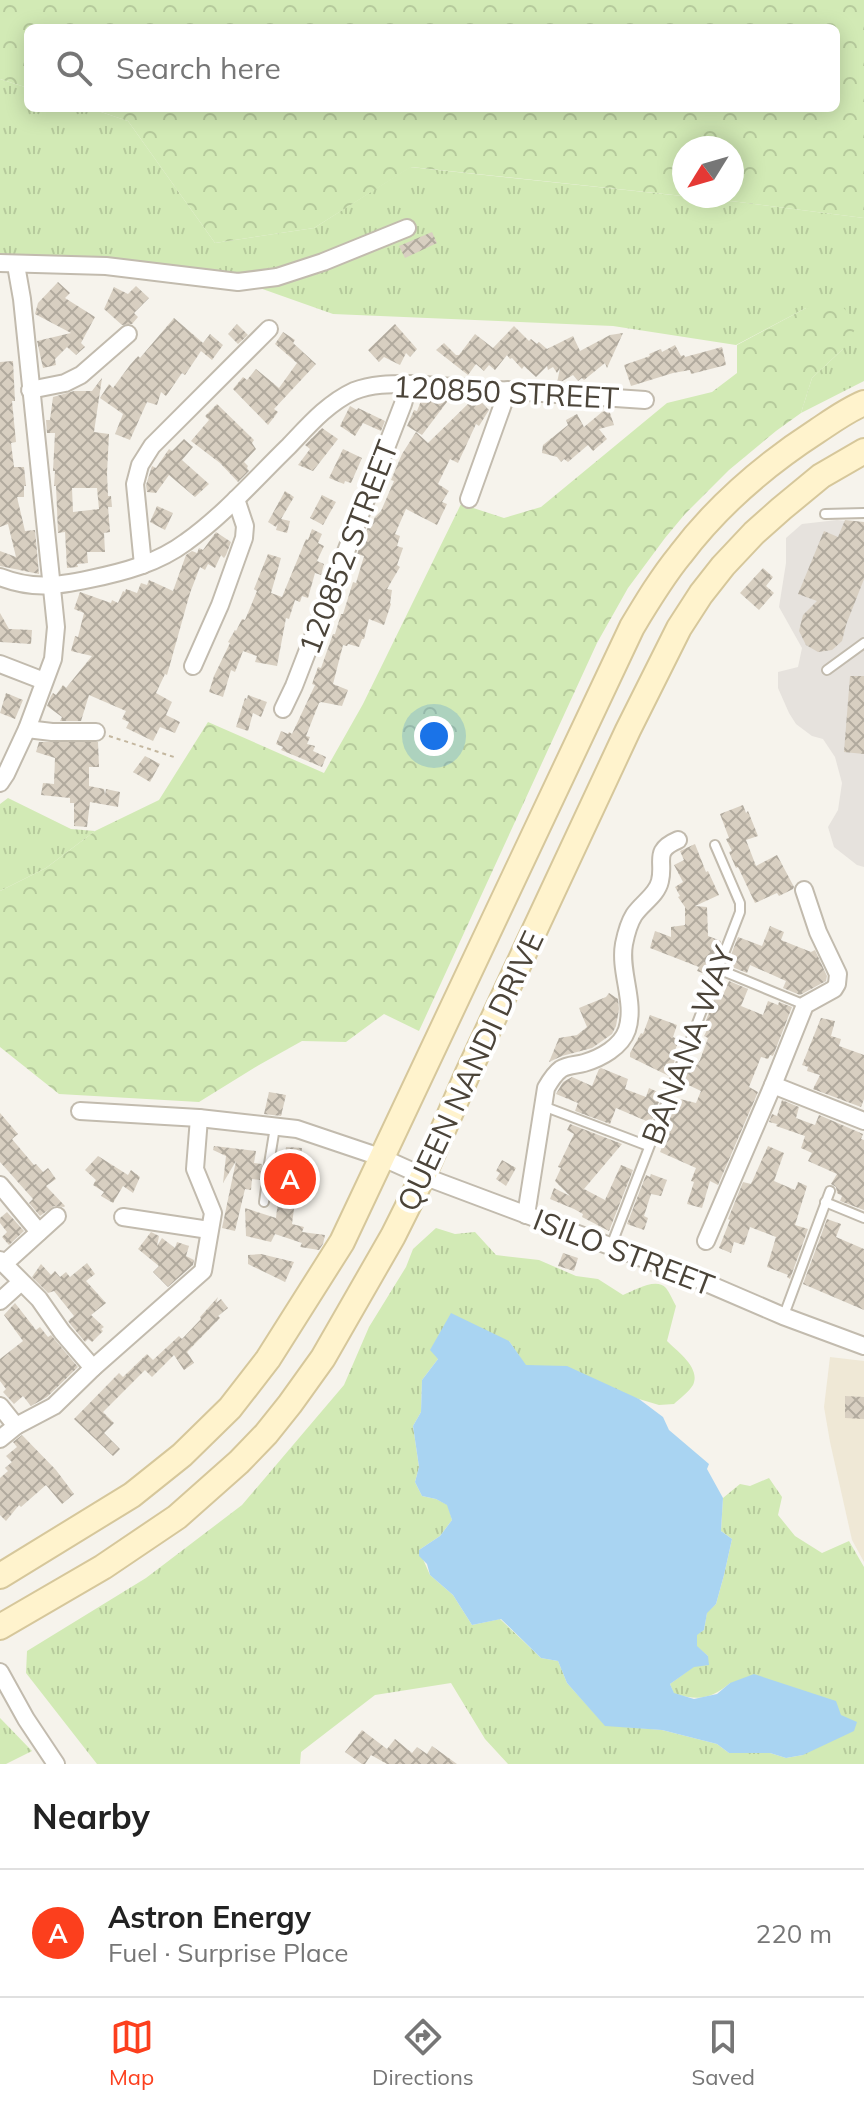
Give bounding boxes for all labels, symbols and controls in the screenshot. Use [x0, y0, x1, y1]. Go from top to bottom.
search box [24, 24, 840, 112]
icon: search [52, 46, 96, 90]
text: Search here [116, 49, 281, 87]
north arrow [672, 136, 744, 208]
street label: 120850 STREET [392, 367, 620, 417]
street label: 120852 STREET [290, 435, 406, 659]
your location [414, 716, 454, 756]
street label: QUEEN NANDI DRIVE [388, 925, 552, 1217]
street label: BANANA WAY [633, 940, 743, 1149]
pin: A [264, 1149, 316, 1209]
street label: ISILO STREET [528, 1200, 720, 1304]
text: Nearby [32, 1795, 150, 1838]
text: Astron Energy [108, 1898, 311, 1936]
text: A [48, 1917, 68, 1950]
text: 220 m [756, 1917, 832, 1950]
text: Fuel · Surprise Place [108, 1936, 348, 1969]
tab: Map [109, 2015, 154, 2091]
tab: Directions [372, 2015, 474, 2091]
tab: Saved [692, 2015, 755, 2091]

